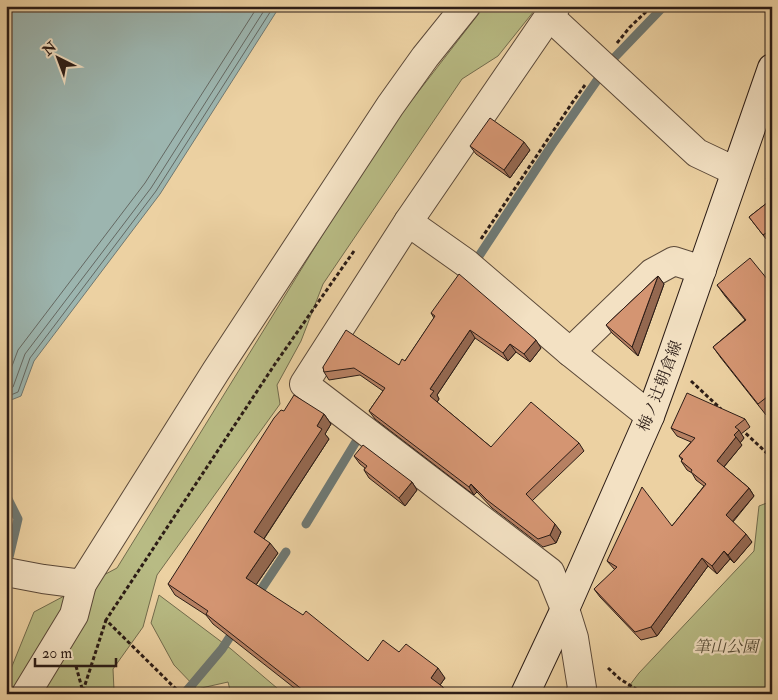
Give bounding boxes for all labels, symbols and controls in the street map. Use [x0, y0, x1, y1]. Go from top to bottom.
north arrow [32, 32, 82, 82]
text: N [39, 38, 60, 60]
street label: 梅ノ辻朝倉線 [633, 338, 687, 434]
scale bar [35, 635, 116, 667]
park label: 筆山公園 [694, 637, 761, 657]
text: 20 m [42, 644, 72, 663]

